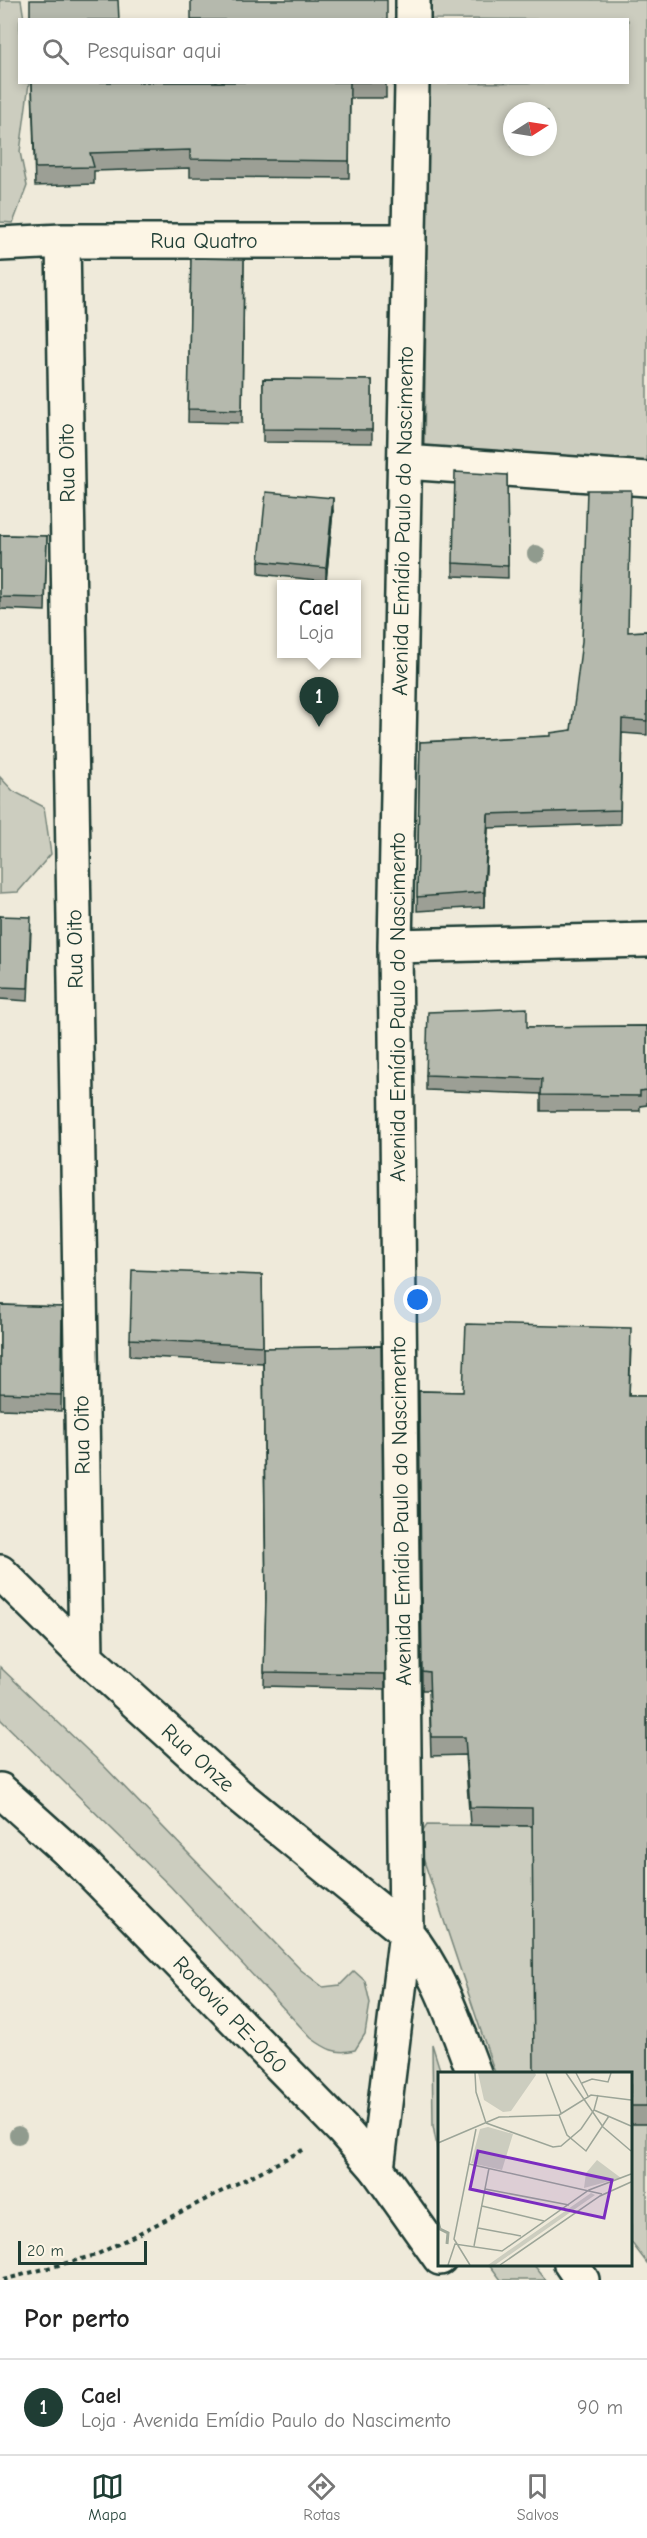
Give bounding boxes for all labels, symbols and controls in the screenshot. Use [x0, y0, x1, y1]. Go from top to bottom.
search box [18, 18, 629, 84]
icon: search [39, 35, 72, 68]
text: Pesquisar aqui [87, 38, 222, 64]
north arrow [503, 102, 557, 156]
street label: Rua Quatro [150, 228, 258, 254]
street label: Avenida Emídio Paulo do Nascimento [387, 346, 419, 696]
street label: Rua Oito [53, 423, 81, 503]
popup [277, 580, 361, 658]
text: Cael [299, 595, 339, 621]
text: Loja [299, 621, 334, 644]
pin: 1 [300, 678, 338, 727]
street label: Avenida Emídio Paulo do Nascimento [385, 832, 411, 1182]
street label: Rua Oito [61, 909, 89, 989]
your location [403, 1285, 432, 1314]
street label: Avenida Emídio Paulo do Nascimento [385, 1336, 417, 1686]
street label: Rua Oito [68, 1395, 96, 1475]
street label: Rua Onze [156, 1718, 240, 1798]
street label: Rodovia PE-060 [167, 1951, 293, 2079]
inset map [438, 2072, 632, 2265]
scale bar [18, 2238, 147, 2266]
text: 20 m [27, 2242, 64, 2260]
text: Por perto [24, 2304, 130, 2334]
text: Cael [81, 2383, 121, 2409]
text: 1 [40, 2396, 47, 2419]
text: 90 m [577, 2396, 623, 2419]
text: Loja · Avenida Emídio Paulo do Nascimento [81, 2409, 451, 2432]
tab: Mapa [88, 2470, 127, 2524]
tab: Rotas [303, 2470, 340, 2524]
tab: Salvos [517, 2470, 559, 2524]

